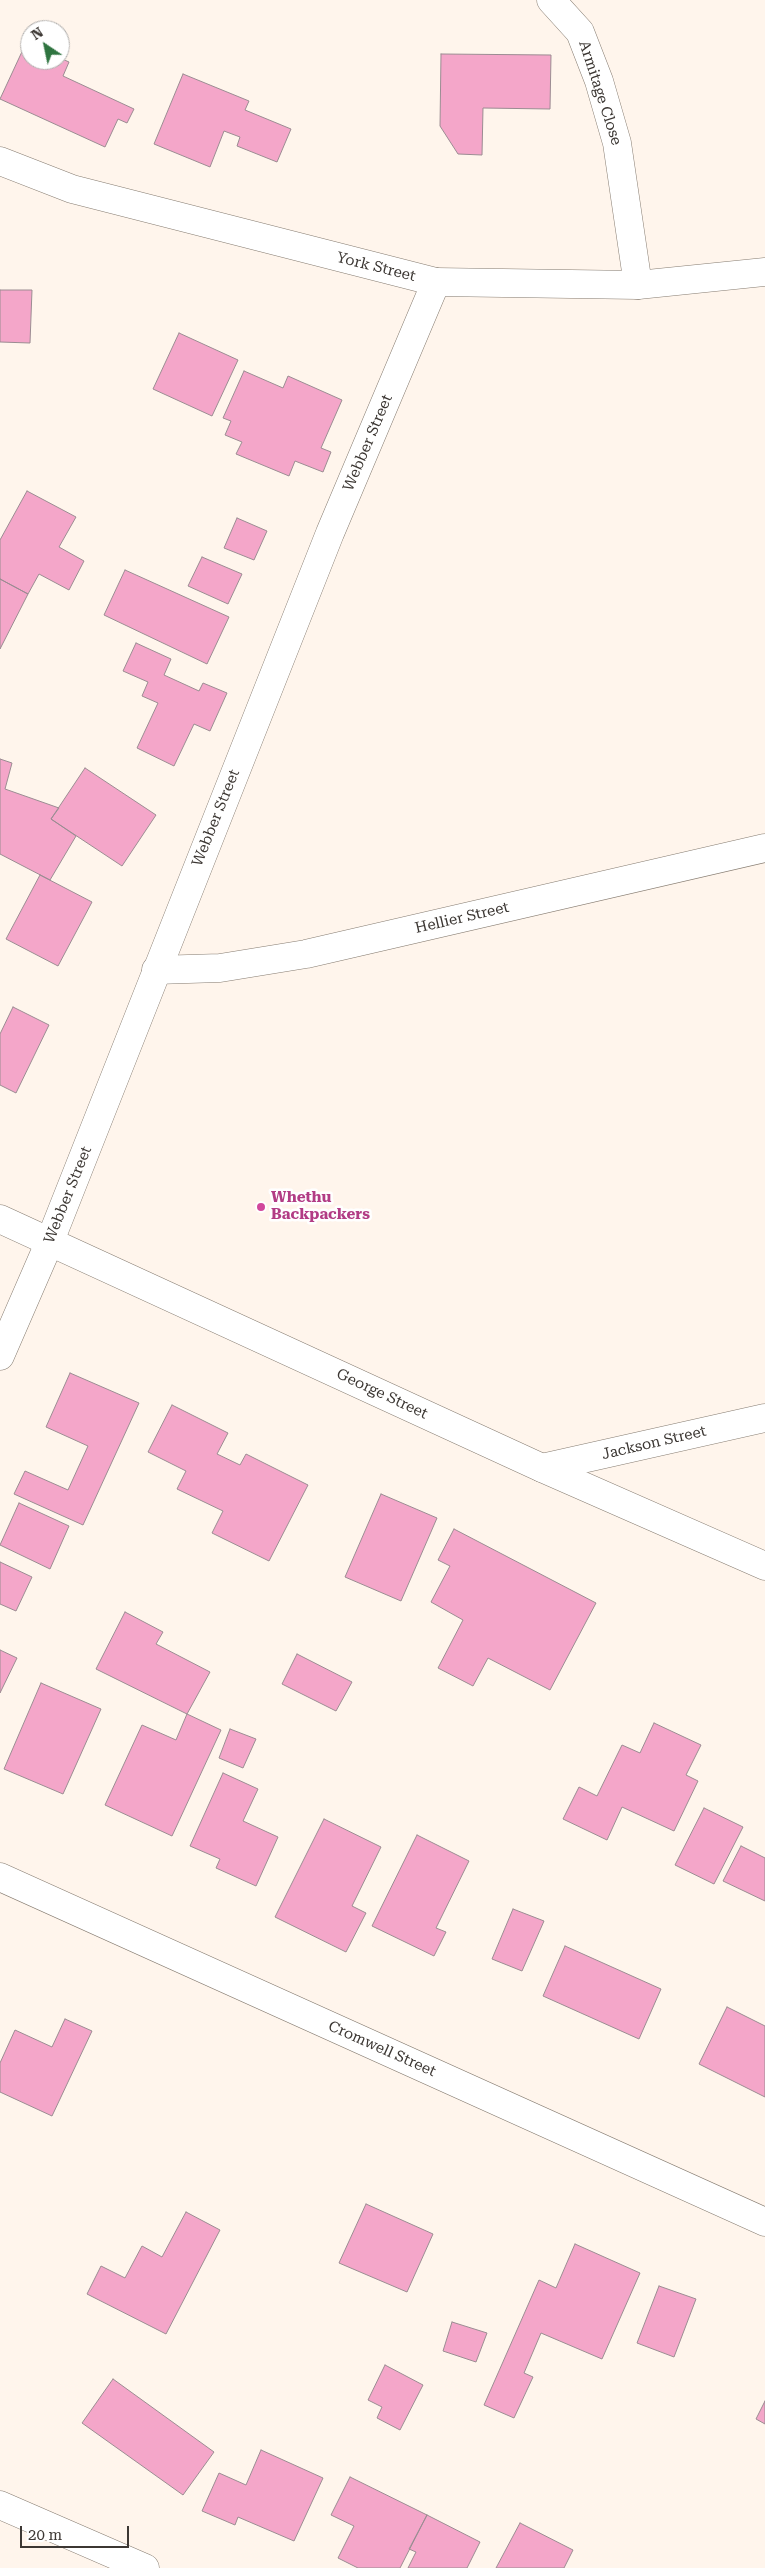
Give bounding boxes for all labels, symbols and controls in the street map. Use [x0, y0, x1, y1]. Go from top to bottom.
north arrow [20, 20, 70, 70]
text: N [28, 24, 46, 43]
street label: Armitage Close [575, 38, 625, 148]
street label: York Street [335, 248, 417, 286]
street label: Webber Street [340, 392, 396, 494]
street label: Webber Street [188, 767, 244, 869]
street label: Hellier Street [413, 898, 511, 938]
street label: Webber Street [40, 1144, 96, 1246]
place label: Whethu Backpackers [271, 1189, 370, 1224]
marker: Whethu Backpackers [255, 1201, 267, 1213]
street label: George Street [334, 1365, 430, 1423]
street label: Jackson Street [600, 1422, 708, 1464]
street label: Cromwell Street [325, 2017, 439, 2081]
scale bar [22, 2516, 131, 2548]
text: 20 m [28, 2526, 62, 2544]

